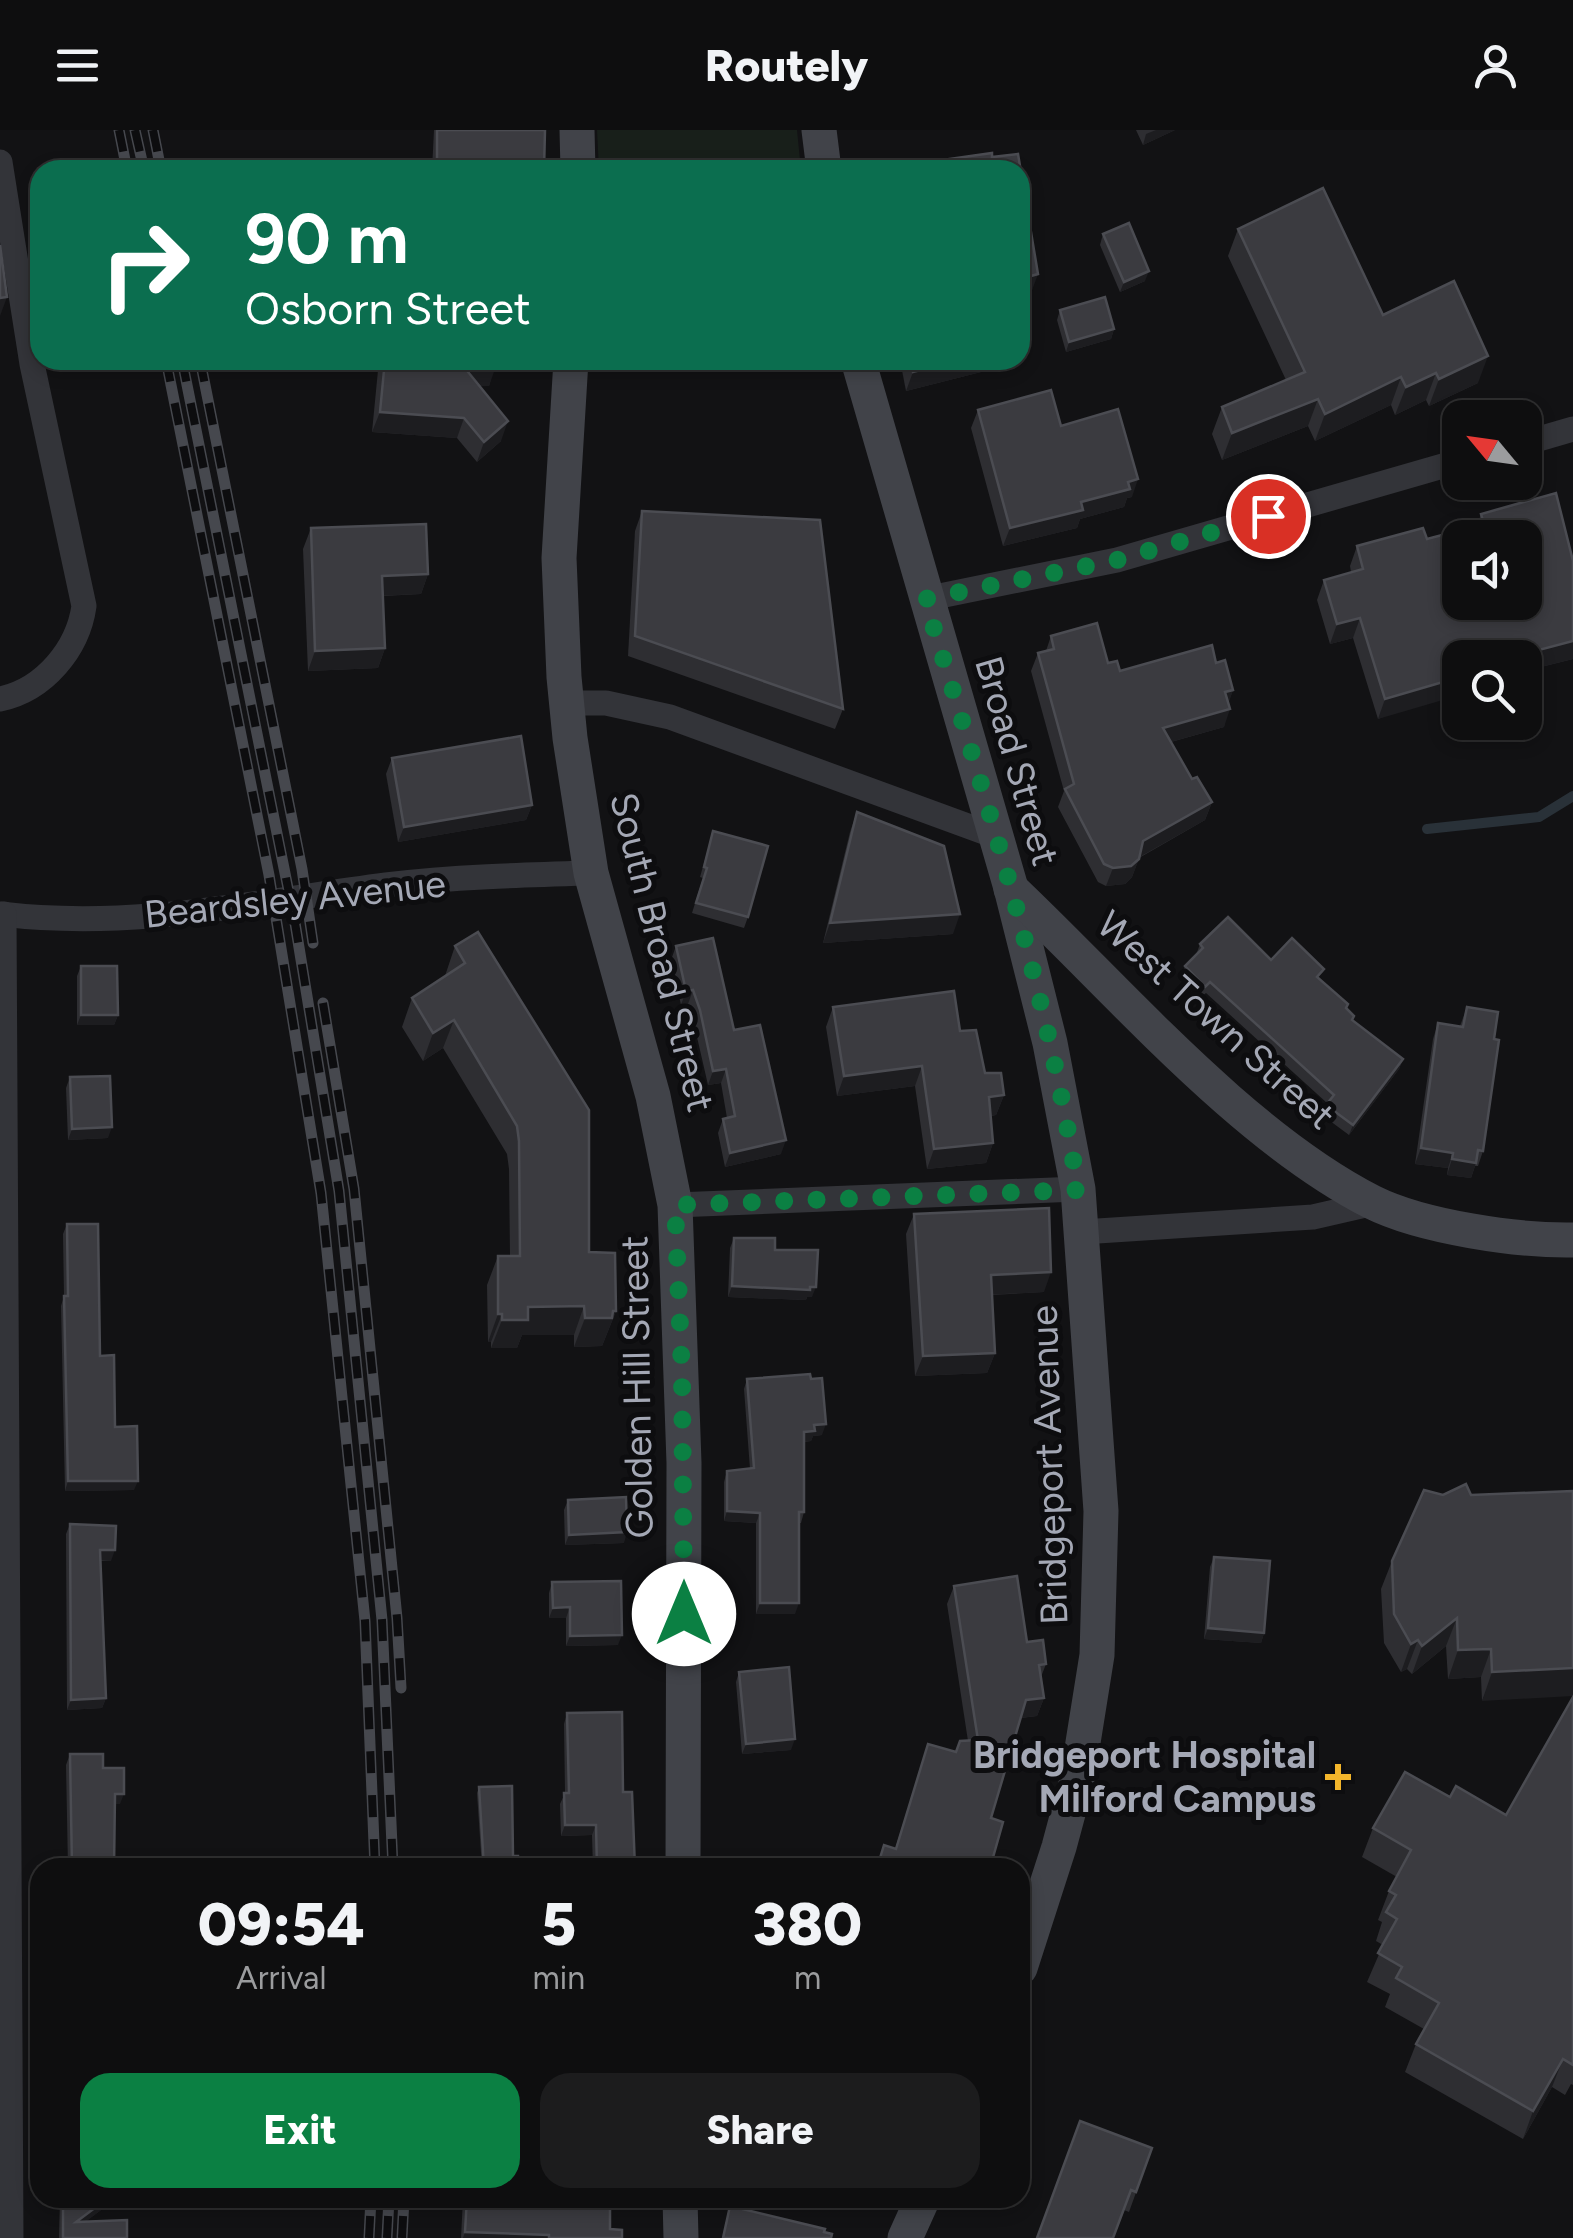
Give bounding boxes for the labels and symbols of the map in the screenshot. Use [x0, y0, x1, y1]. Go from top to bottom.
north arrow [1442, 400, 1542, 500]
pin [1226, 474, 1311, 559]
street label: Broad Street [965, 651, 1069, 871]
street label: South Broad Street [600, 788, 724, 1116]
street label: Beardsley Avenue [142, 860, 448, 938]
street label: West Town Street [1088, 901, 1344, 1139]
street label: Golden Hill Street [611, 1235, 663, 1539]
street label: Bridgeport Avenue [1020, 1304, 1078, 1626]
position arrow [632, 1562, 736, 1666]
place label: Bridgeport Hospital Milford Campus [973, 1732, 1316, 1822]
marker: Bridgeport Hospital Milford Campus [1325, 1764, 1351, 1790]

